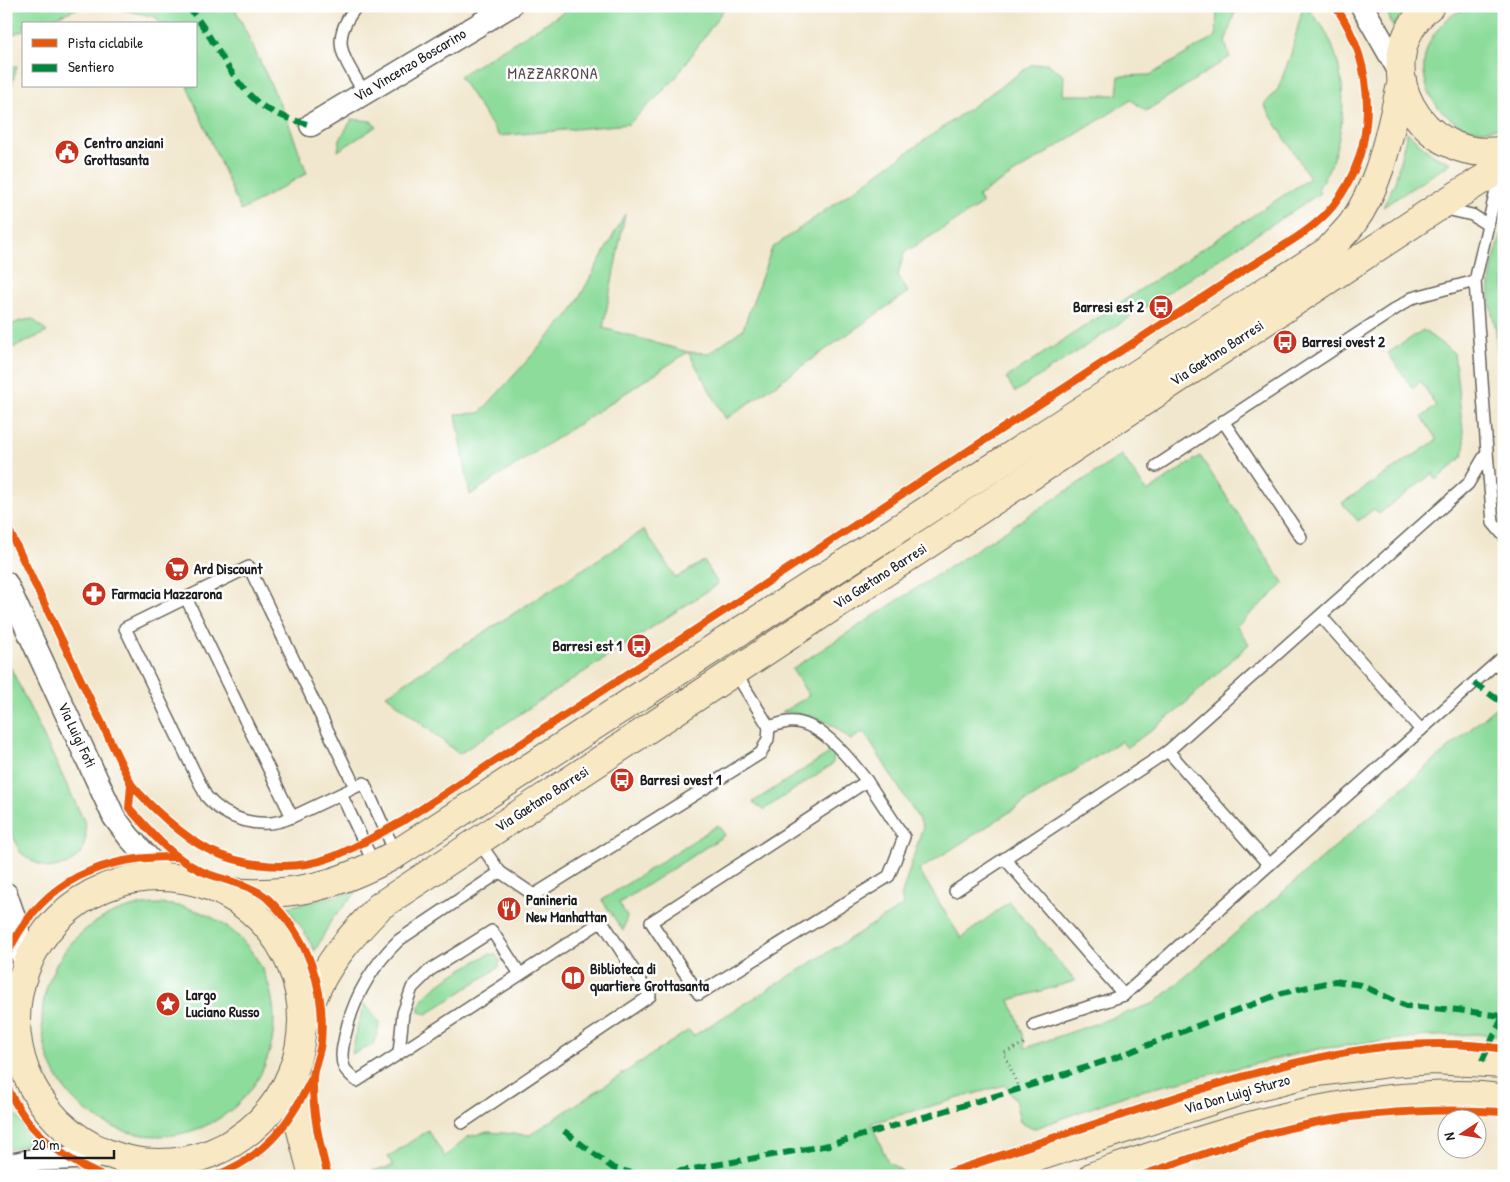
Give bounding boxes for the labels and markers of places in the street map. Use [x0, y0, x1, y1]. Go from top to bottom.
place label: Centro anziani Grottasanta [84, 132, 164, 170]
public building icon: Centro anziani Grottasanta [54, 139, 80, 165]
bus stop icon: Barresi est 2 [1148, 294, 1174, 320]
place label: Barresi est 2 [1073, 296, 1145, 317]
bus stop icon: Barresi ovest 2 [1272, 329, 1298, 355]
place label: Barresi ovest 2 [1302, 331, 1386, 352]
supermarket icon: Ard Discount [164, 556, 190, 582]
place label: Ard Discount [194, 558, 263, 579]
pharmacy icon: Farmacia Mazzarona [81, 581, 107, 607]
place label: Farmacia Mazzarona [111, 583, 222, 604]
bus stop icon: Barresi est 1 [626, 633, 652, 659]
place label: Barresi est 1 [553, 635, 623, 656]
bus stop icon: Barresi ovest 1 [609, 767, 635, 793]
place label: Barresi ovest 1 [640, 769, 722, 790]
place label: Panineria New Manhattan [526, 889, 607, 927]
restaurant icon: Panineria New Manhattan [496, 896, 522, 922]
place label: Biblioteca di quartiere Grottasanta [590, 958, 709, 997]
library icon: Biblioteca di quartiere Grottasanta [560, 965, 586, 991]
place label: Largo Luciano Russo [186, 984, 259, 1022]
place icon: Largo Luciano Russo [155, 991, 181, 1017]

